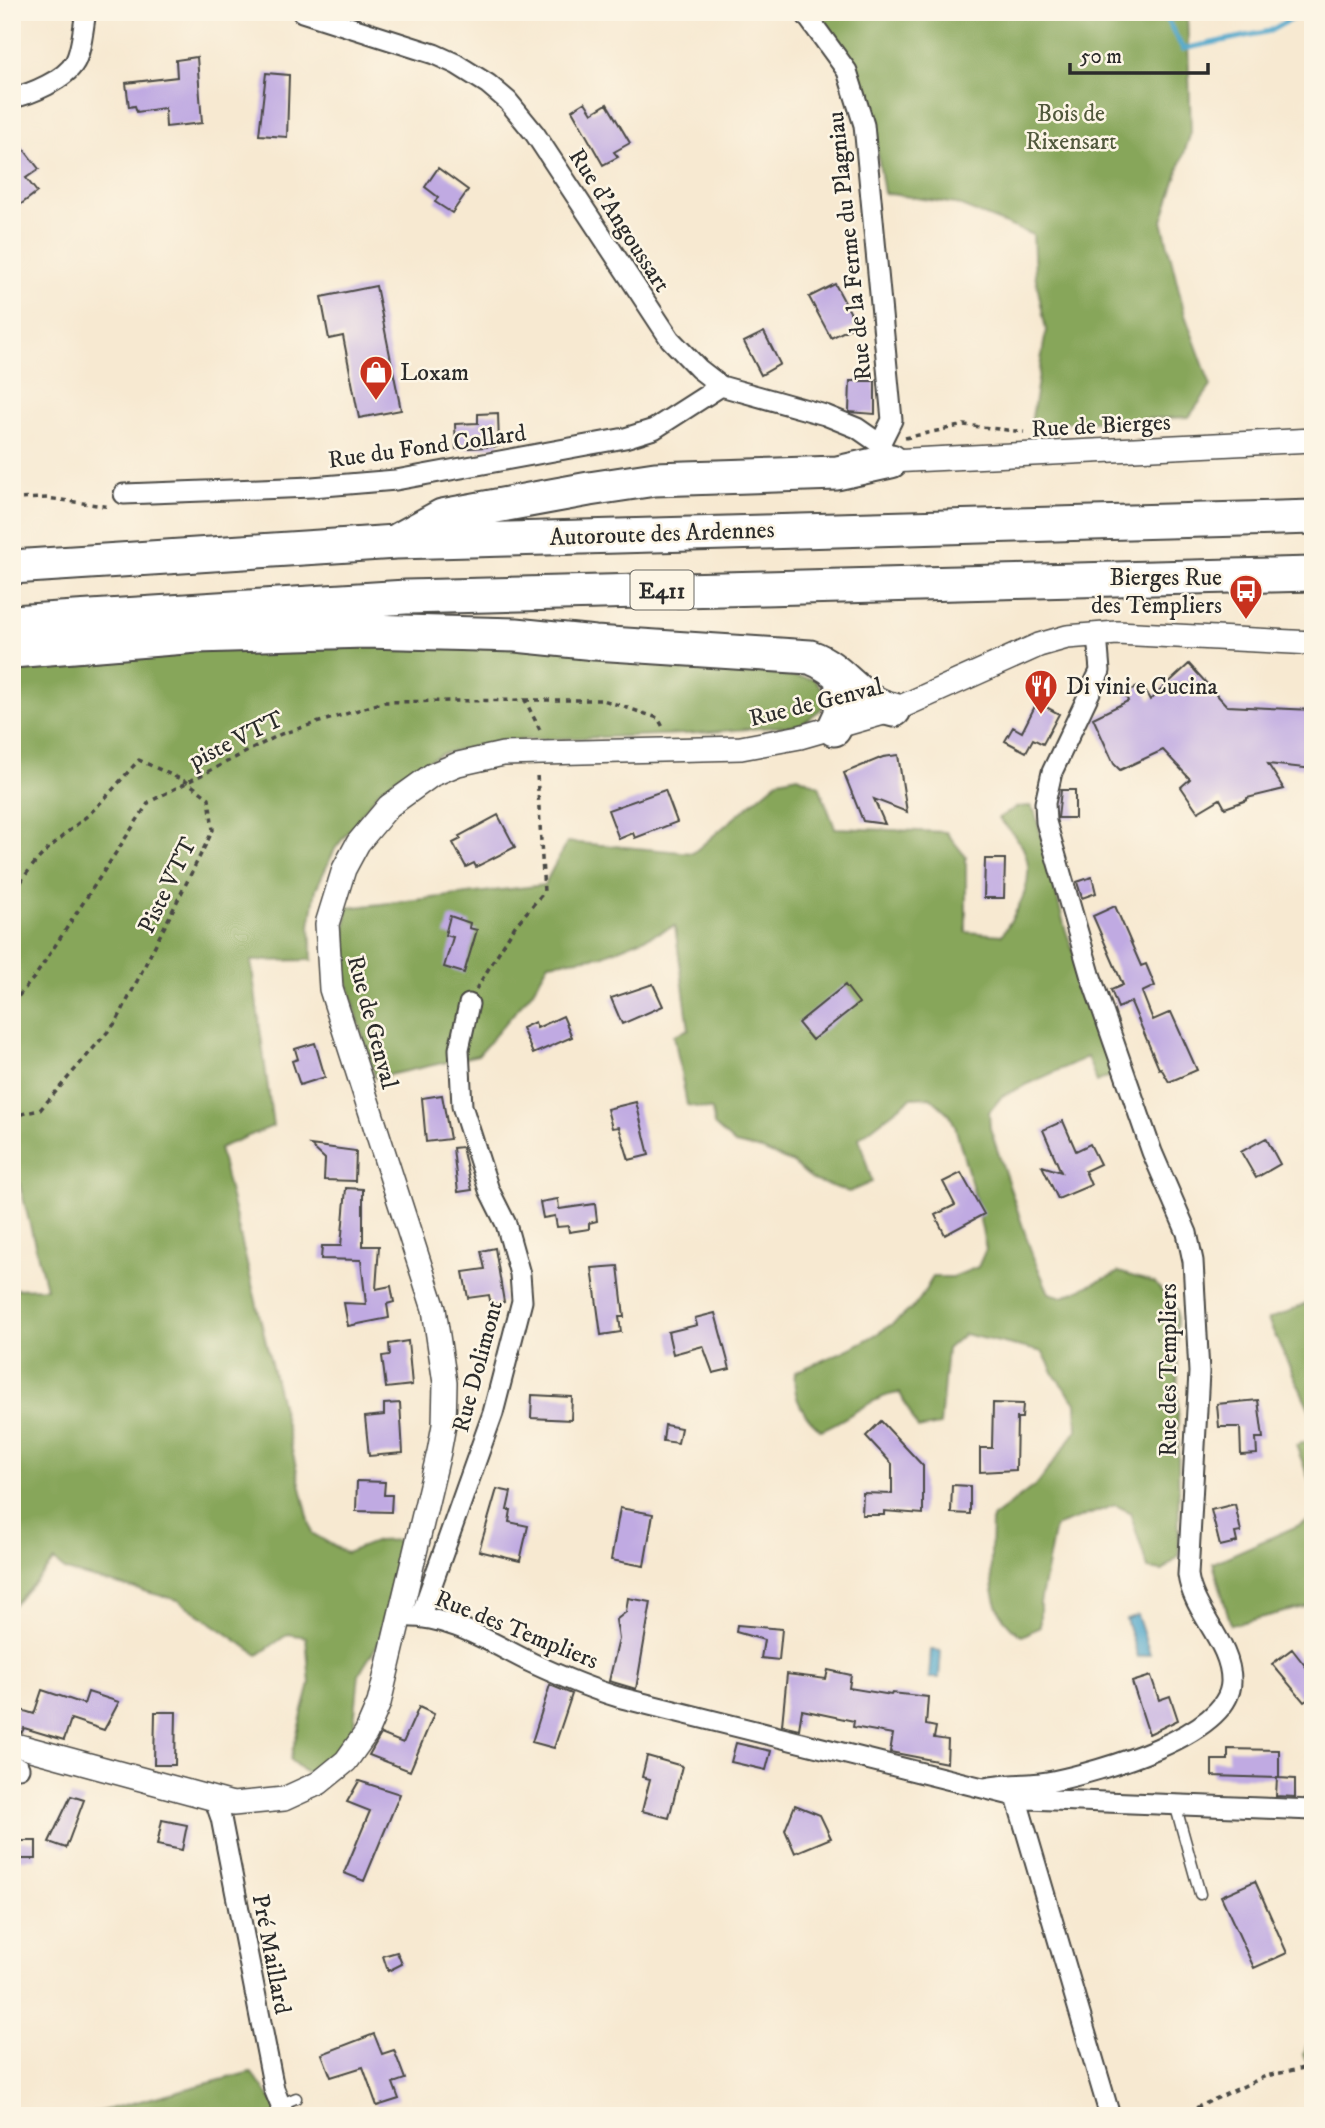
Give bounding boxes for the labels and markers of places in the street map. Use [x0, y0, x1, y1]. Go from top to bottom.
shop icon: Loxam [357, 353, 395, 402]
place label: Loxam [400, 358, 469, 388]
place label: Bierges Rue des Templiers [1091, 563, 1222, 621]
bus stop icon: Bierges Rue des Templiers [1227, 572, 1265, 621]
restaurant icon: Di vini e Cucina [1022, 667, 1060, 716]
place label: Di vini e Cucina [1066, 672, 1219, 702]

